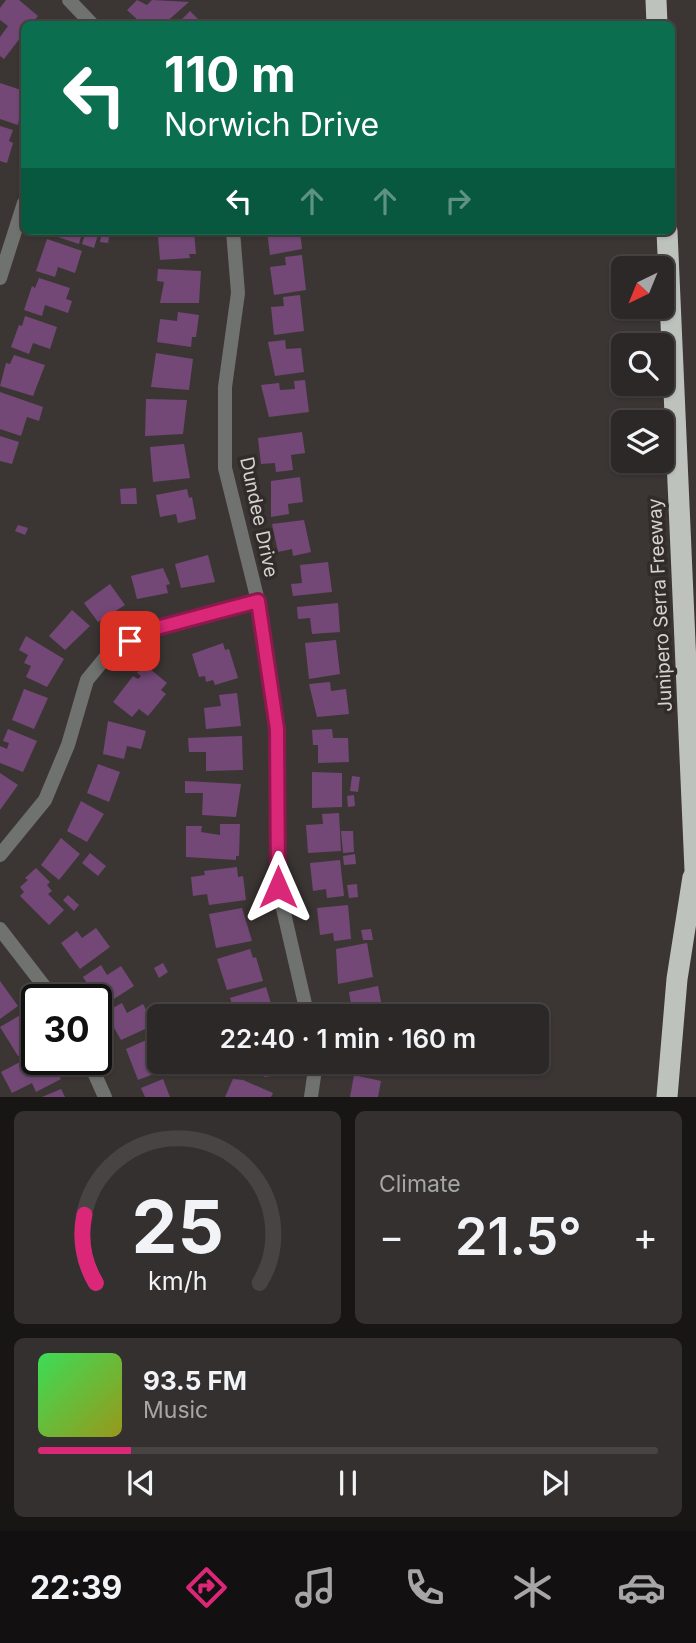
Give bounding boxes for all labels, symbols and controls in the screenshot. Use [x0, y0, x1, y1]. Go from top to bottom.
text: 110 m [164, 45, 296, 104]
icon: left [49, 49, 140, 140]
text: Norwich Drive [164, 105, 379, 144]
icon: left [220, 182, 258, 220]
icon: ahead [293, 182, 331, 220]
icon: ahead [366, 182, 404, 220]
icon: right [439, 182, 477, 220]
north arrow [611, 256, 674, 318]
map controls [611, 256, 674, 473]
button: search [611, 333, 674, 396]
button: layers [611, 410, 674, 473]
street label: Dundee Drive [235, 455, 283, 579]
street label: Junipero Serra Freeway [643, 497, 677, 712]
pin [100, 611, 160, 671]
icon: arrive [111, 622, 149, 660]
position arrow [241, 850, 315, 924]
speed limit sign: 30 [21, 984, 112, 1075]
text: 22:40 · 1 min · 160 m [220, 1023, 476, 1054]
text: Climate [379, 1170, 461, 1198]
text: 25 [131, 1183, 224, 1272]
text: 21.5° [455, 1205, 582, 1268]
text: − [379, 1213, 404, 1259]
text: + [633, 1213, 658, 1259]
text: km/h [148, 1266, 207, 1296]
text: 93.5 FM [143, 1365, 247, 1396]
text: Music [143, 1396, 208, 1424]
icon: previous [122, 1464, 160, 1502]
icon: pause [329, 1464, 367, 1502]
icon: next [536, 1464, 574, 1502]
icon: directions [182, 1563, 231, 1612]
icon: music [291, 1563, 340, 1612]
icon: phone [400, 1563, 449, 1612]
icon: climate [508, 1563, 557, 1612]
icon: car [617, 1563, 666, 1612]
text: 22:39 [30, 1568, 122, 1607]

